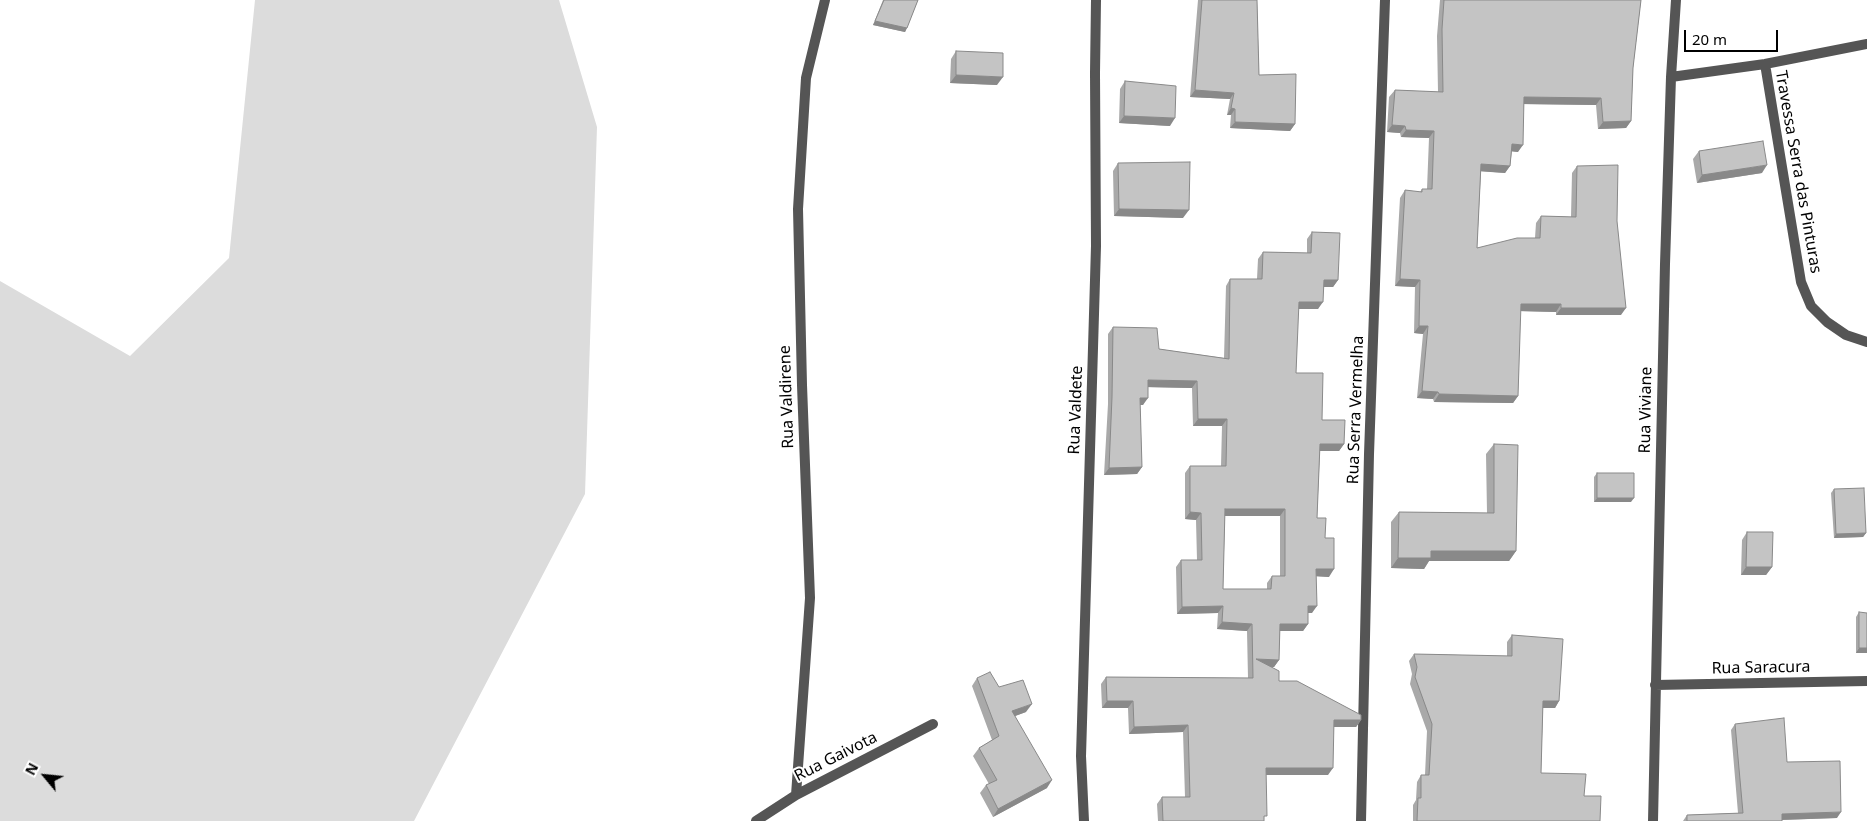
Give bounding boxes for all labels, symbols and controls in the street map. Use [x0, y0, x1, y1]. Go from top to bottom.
scale bar [1687, 20, 1781, 52]
text: 20 m [1692, 29, 1727, 49]
street label: Travessa Serra das Pinturas [1771, 69, 1825, 275]
street label: Rua Serra Vermelha [1344, 335, 1368, 485]
street label: Rua Valdirene [776, 345, 798, 449]
street label: Rua Valdete [1065, 365, 1087, 455]
street label: Rua Viviane [1636, 366, 1656, 454]
street label: Rua Saracura [1711, 658, 1811, 678]
street label: Rua Gaivota [791, 728, 881, 786]
north arrow [20, 751, 70, 801]
text: N [20, 759, 42, 778]

